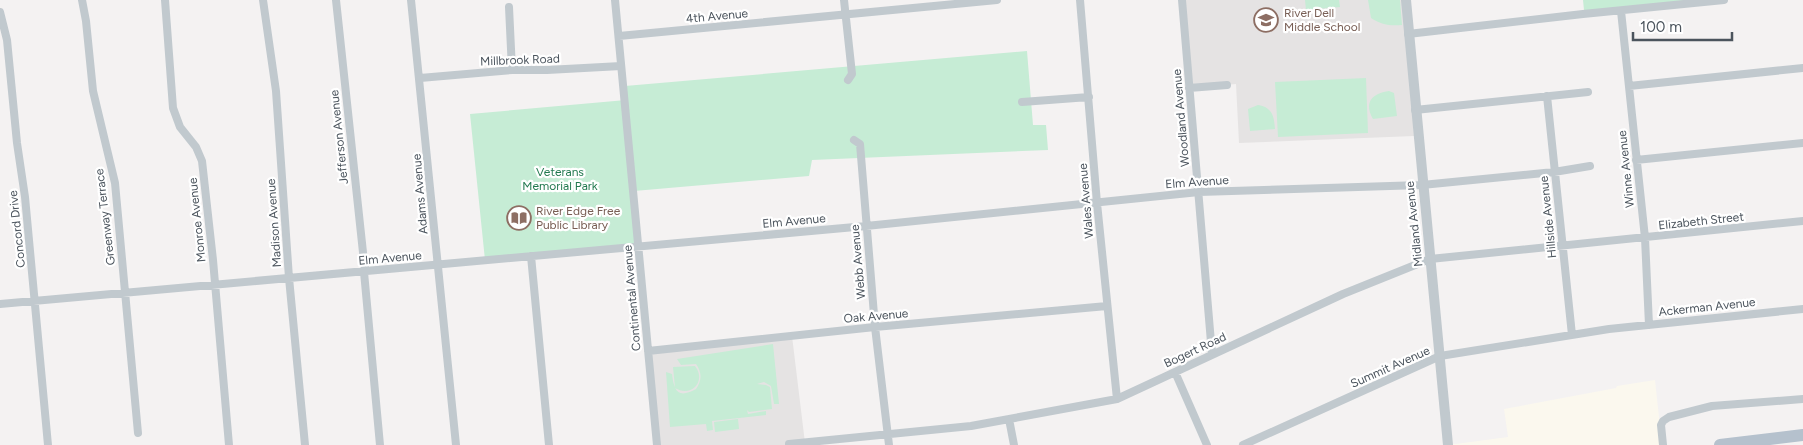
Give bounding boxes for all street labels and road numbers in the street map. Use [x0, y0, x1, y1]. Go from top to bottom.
street label: 4th Avenue [685, 6, 749, 26]
street label: Millbrook Road [480, 52, 560, 68]
street label: Woodland Avenue [1170, 68, 1192, 167]
street label: Jefferson Avenue [327, 89, 351, 185]
street label: Winne Avenue [1615, 129, 1637, 208]
street label: Adams Avenue [409, 153, 430, 235]
street label: Wales Avenue [1076, 162, 1096, 239]
street label: Greenway Terrace [92, 167, 118, 266]
street label: Elm Avenue [1165, 173, 1230, 191]
street label: Hillside Avenue [1537, 175, 1559, 259]
street label: Monroe Avenue [186, 177, 208, 263]
street label: Madison Avenue [264, 178, 284, 268]
street label: Midland Avenue [1402, 180, 1425, 268]
street label: Concord Drive [6, 189, 28, 268]
street label: Elizabeth Street [1658, 209, 1745, 232]
street label: Elm Avenue [762, 211, 827, 231]
street label: Webb Avenue [848, 223, 868, 300]
street label: Continental Avenue [620, 244, 644, 352]
street label: Elm Avenue [358, 248, 423, 268]
street label: Ackerman Avenue [1658, 295, 1757, 319]
street label: Oak Avenue [843, 306, 909, 326]
street label: Bogert Road [1162, 329, 1228, 371]
street label: Summit Avenue [1348, 343, 1432, 391]

